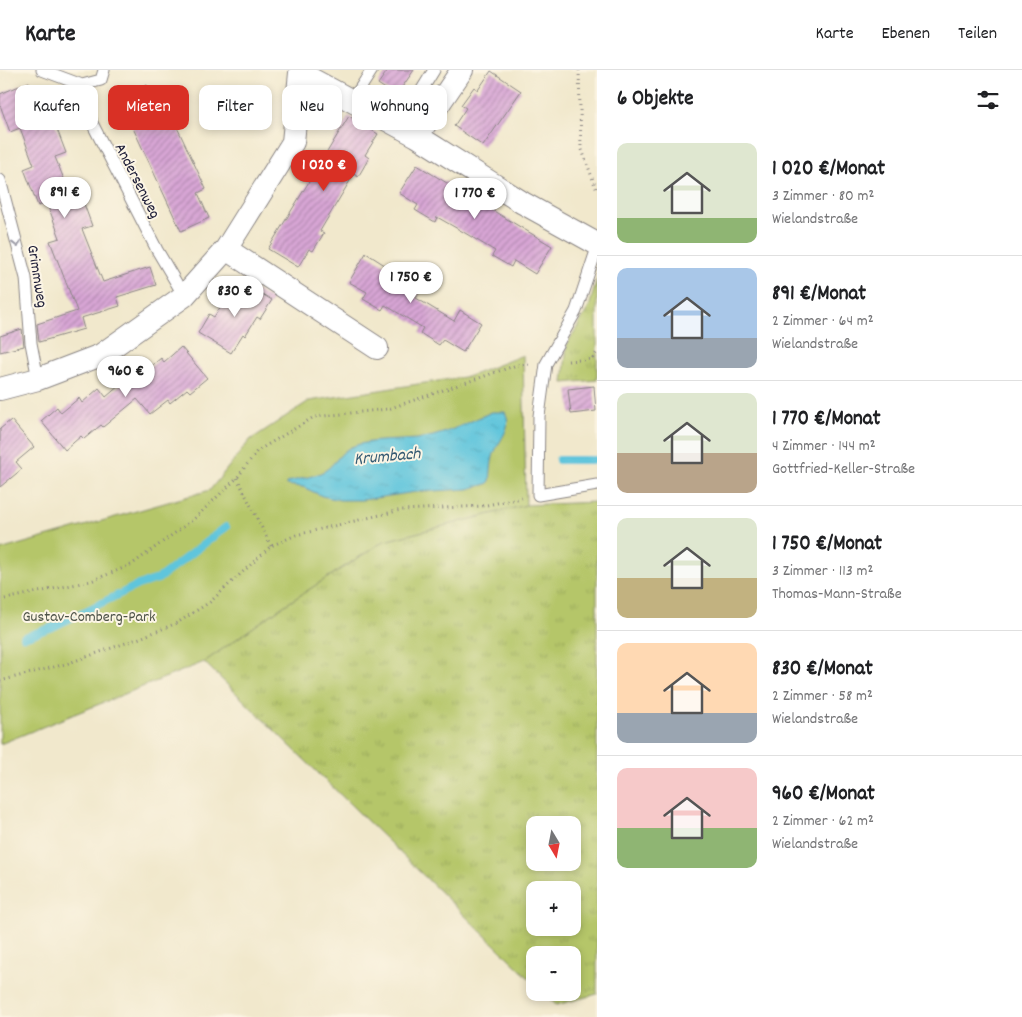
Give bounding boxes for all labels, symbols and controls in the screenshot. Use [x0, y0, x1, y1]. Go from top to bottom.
text: Karte [25, 18, 76, 52]
text: Karte [816, 22, 854, 47]
text: Ebenen [882, 22, 930, 47]
text: Teilen [958, 22, 997, 47]
chip: Kaufen [15, 85, 98, 130]
chip: Mieten [108, 85, 189, 130]
chip: Filter [199, 85, 272, 130]
chip: Neu [282, 85, 342, 130]
chip: Wohnung [352, 85, 447, 130]
text: 6 Objekte [617, 85, 694, 115]
icon: filters [974, 86, 1002, 114]
street label: Andersenweg [108, 139, 166, 223]
pin: 1 020 € [278, 150, 370, 192]
text: 1 020 € [302, 154, 346, 177]
text: 1 020 €/Monat [772, 155, 885, 185]
icon: home [657, 163, 717, 223]
pin: 891 € [30, 176, 100, 219]
pin: 1 770 € [429, 178, 521, 220]
text: 891 € [50, 181, 80, 204]
text: 1 770 € [455, 182, 495, 205]
text: 3 Zimmer · 80 m² [772, 185, 874, 208]
text: Wielandstraße [772, 208, 858, 231]
one-way arrow [12, 239, 22, 247]
street label: Grimmweg [20, 243, 53, 309]
pin: 1 750 € [365, 262, 457, 304]
text: 1 750 € [390, 266, 432, 289]
pin: 830 € [200, 276, 270, 318]
text: 830 € [218, 280, 252, 303]
text: 891 €/Monat [772, 280, 866, 310]
icon: home [657, 288, 717, 348]
text: 2 Zimmer · 64 m² [772, 310, 874, 333]
text: Wielandstraße [772, 333, 858, 356]
pin: 960 € [91, 356, 161, 398]
text: 960 € [108, 360, 144, 383]
text: 1 770 €/Monat [772, 405, 880, 435]
icon: home [657, 413, 717, 473]
text: 4 Zimmer · 144 m² [772, 435, 876, 458]
water label: Krumbach [353, 442, 422, 473]
text: Gottfried-Keller-Straße [772, 458, 915, 481]
text: 1 750 €/Monat [772, 530, 882, 560]
icon: home [657, 538, 717, 598]
text: 3 Zimmer · 113 m² [772, 560, 873, 583]
text: Thomas-Mann-Straße [772, 583, 902, 606]
park label: Gustav-Comberg-Park [23, 606, 155, 629]
text: 830 €/Monat [772, 655, 873, 685]
icon: home [657, 663, 717, 723]
text: 2 Zimmer · 58 m² [772, 685, 873, 708]
text: Wielandstraße [772, 708, 858, 731]
text: 960 €/Monat [772, 780, 875, 810]
icon: home [657, 788, 717, 848]
text: 2 Zimmer · 62 m² [772, 810, 874, 833]
north arrow [526, 816, 581, 871]
map controls [526, 816, 581, 1001]
text: Wielandstraße [772, 833, 858, 856]
button: + [526, 881, 581, 936]
button: − [526, 946, 581, 1001]

